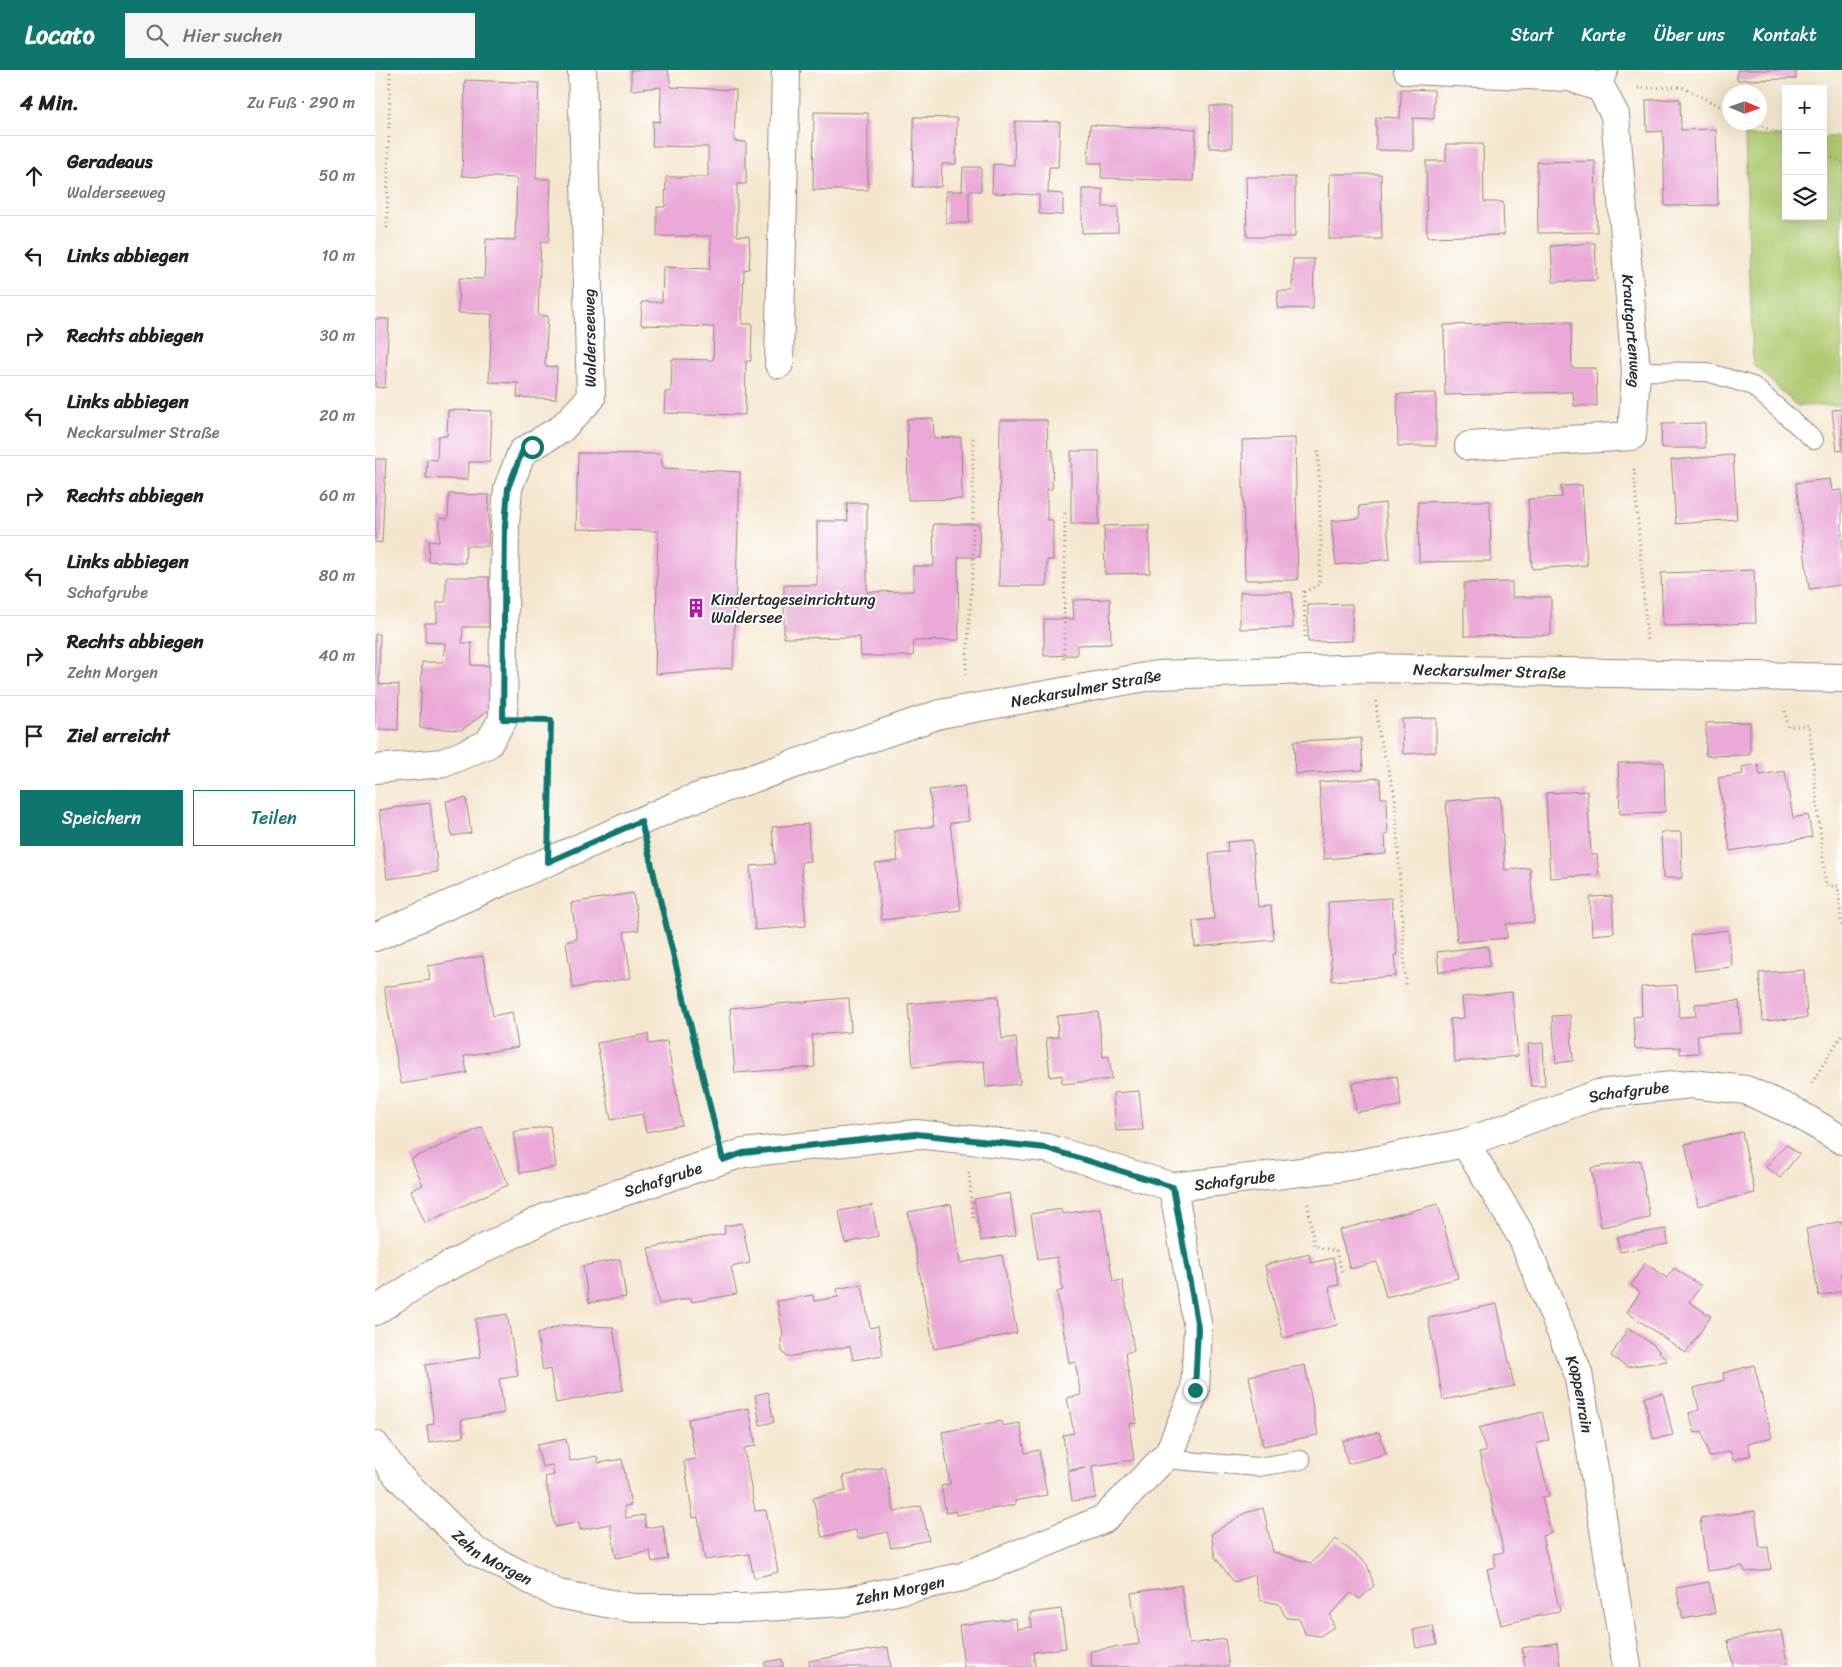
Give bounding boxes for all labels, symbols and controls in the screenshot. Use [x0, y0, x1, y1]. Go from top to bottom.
search box [125, 13, 475, 58]
text: Locato [25, 14, 95, 56]
text: Hier suchen [183, 19, 282, 52]
text: Start [1511, 19, 1554, 51]
text: Karte [1582, 19, 1626, 51]
text: Über uns [1654, 19, 1725, 51]
text: Kontakt [1753, 19, 1817, 51]
icon: search [143, 21, 171, 49]
text: 4 Min. [20, 84, 79, 122]
north arrow [1722, 85, 1767, 130]
map controls [1782, 85, 1827, 220]
button: + [1782, 85, 1827, 130]
text: Zu Fuß · 290 m [247, 88, 355, 117]
button: − [1782, 130, 1827, 175]
text: Geradeaus [67, 145, 153, 178]
text: 50 m [319, 161, 355, 190]
icon: ahead [20, 162, 48, 190]
button: layers [1782, 175, 1827, 220]
text: Walderseeweg [67, 178, 166, 207]
text: Links abbiegen [67, 239, 189, 272]
text: 10 m [322, 241, 355, 270]
icon: left [20, 242, 48, 270]
street label: Krautgartenweg [1613, 273, 1650, 388]
street label: Walderseeweg [574, 288, 605, 388]
text: Rechts abbiegen [67, 319, 204, 352]
text: 30 m [320, 321, 355, 350]
icon: right [20, 322, 48, 350]
text: Links abbiegen [67, 385, 189, 418]
text: 20 m [319, 401, 355, 430]
icon: left [20, 402, 48, 430]
text: Neckarsulmer Straße [67, 418, 220, 447]
route start [521, 436, 544, 459]
text: Rechts abbiegen [67, 479, 204, 512]
text: 60 m [319, 481, 355, 510]
icon: right [20, 482, 48, 510]
text: Links abbiegen [67, 545, 189, 578]
text: 80 m [319, 561, 355, 590]
icon: left [20, 562, 48, 590]
text: Schafgrube [67, 578, 148, 607]
place label: Kindertageseinrichtung Waldersee [711, 585, 876, 632]
building icon: Kindertageseinrichtung Waldersee [685, 597, 707, 619]
text: Rechts abbiegen [67, 625, 204, 658]
text: 40 m [318, 641, 355, 670]
icon: right [20, 642, 48, 670]
street label: Neckarsulmer Straße [1413, 655, 1566, 687]
text: Zehn Morgen [67, 658, 158, 687]
street label: Neckarsulmer Straße [1008, 661, 1162, 716]
text: Ziel erreicht [67, 719, 170, 752]
icon: arrive [20, 722, 48, 750]
button: Speichern [20, 790, 183, 846]
button: Teilen [193, 790, 355, 846]
street label: Schafgrube [1584, 1072, 1671, 1111]
street label: Schafgrube [620, 1153, 706, 1206]
street label: Schafgrube [1193, 1161, 1277, 1199]
street label: Koppenrain [1557, 1350, 1602, 1436]
route end [1184, 1379, 1207, 1402]
street label: Zehn Morgen [445, 1522, 538, 1594]
street label: Zehn Morgen [852, 1567, 948, 1614]

